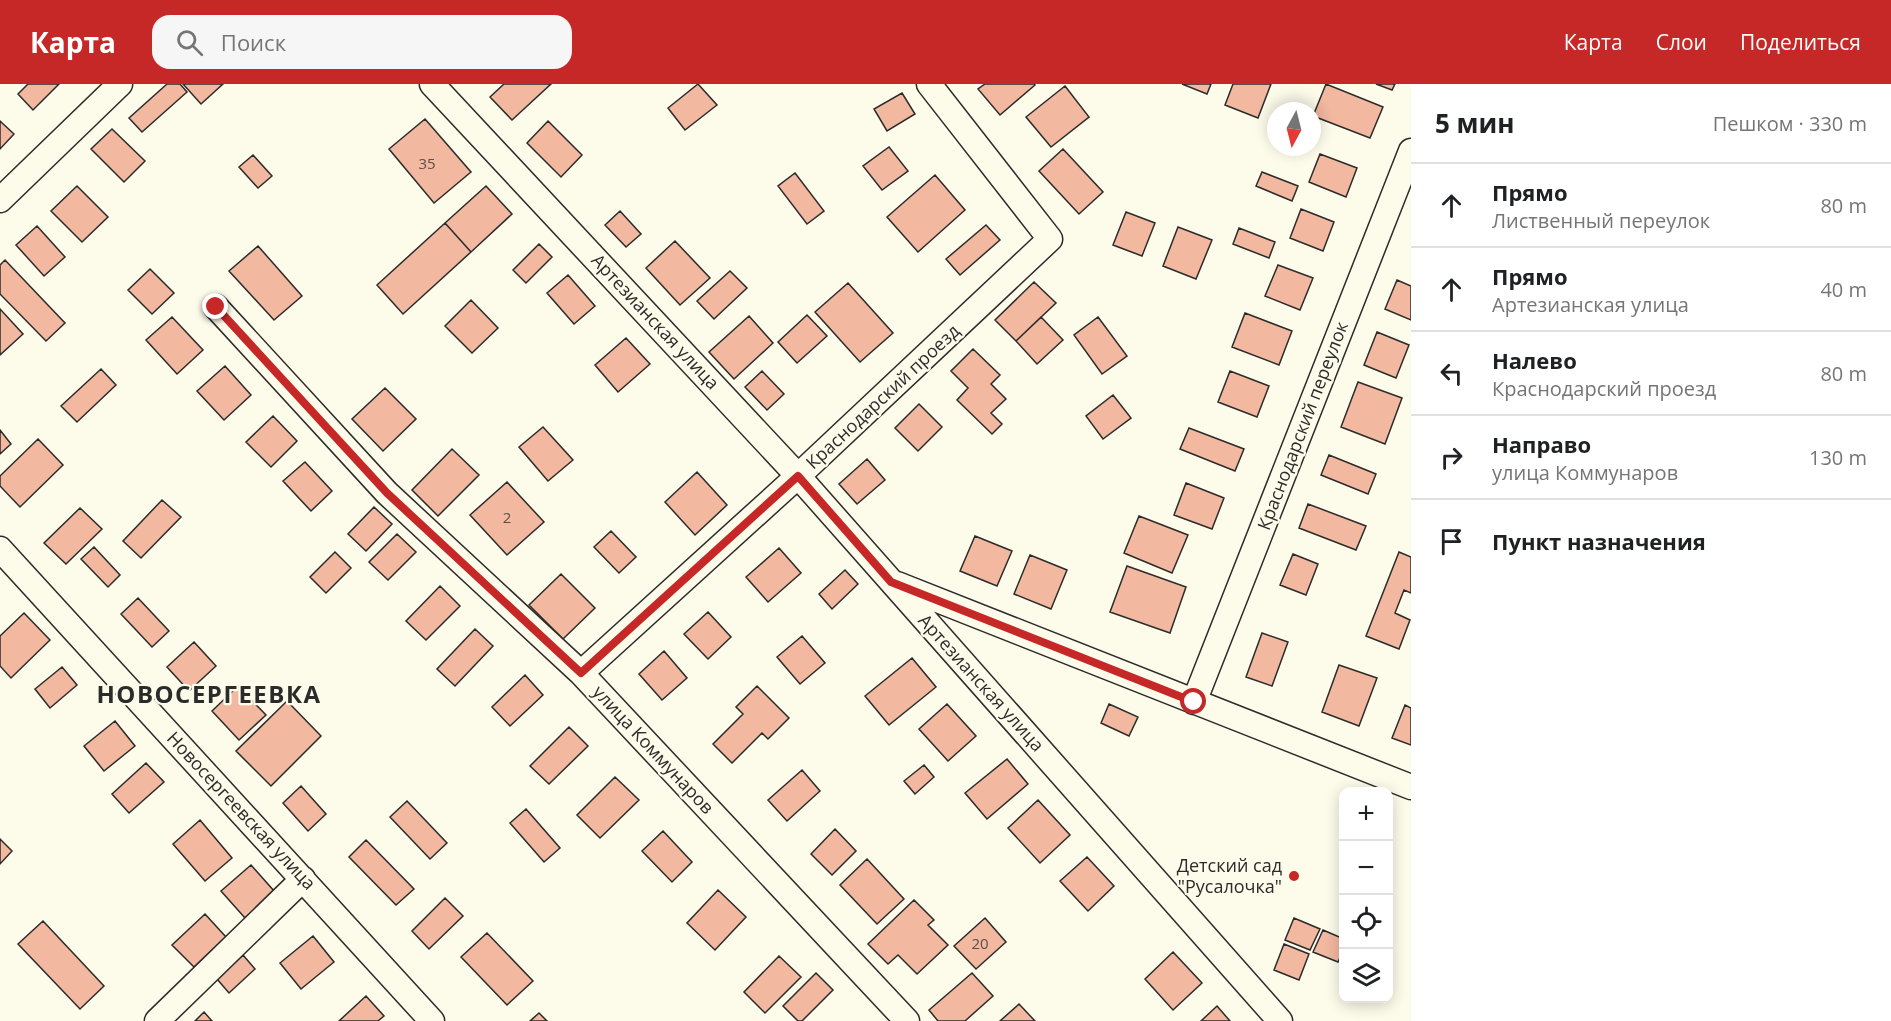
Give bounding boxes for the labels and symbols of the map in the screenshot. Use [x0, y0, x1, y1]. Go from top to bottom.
north arrow [1267, 102, 1321, 156]
house number: 35 [418, 153, 436, 173]
street label: Артезианская улица [587, 248, 725, 394]
route end [202, 293, 228, 319]
street label: Краснодарский переулок [1251, 317, 1353, 533]
street label: Краснодарский проезд [800, 319, 964, 474]
house number: 2 [503, 507, 511, 527]
street label: Артезианская улица [914, 608, 1050, 756]
district label: НОВОСЕРГЕЕВКА [96, 677, 322, 710]
street label: улица Коммунаров [588, 680, 720, 819]
route start [1180, 688, 1206, 714]
street label: Новосергеевская улица [162, 726, 321, 895]
place label: Детский сад "Русалочка" [1177, 853, 1282, 898]
marker: Детский сад "Русалочка" [1287, 869, 1301, 883]
house number: 20 [971, 933, 989, 953]

